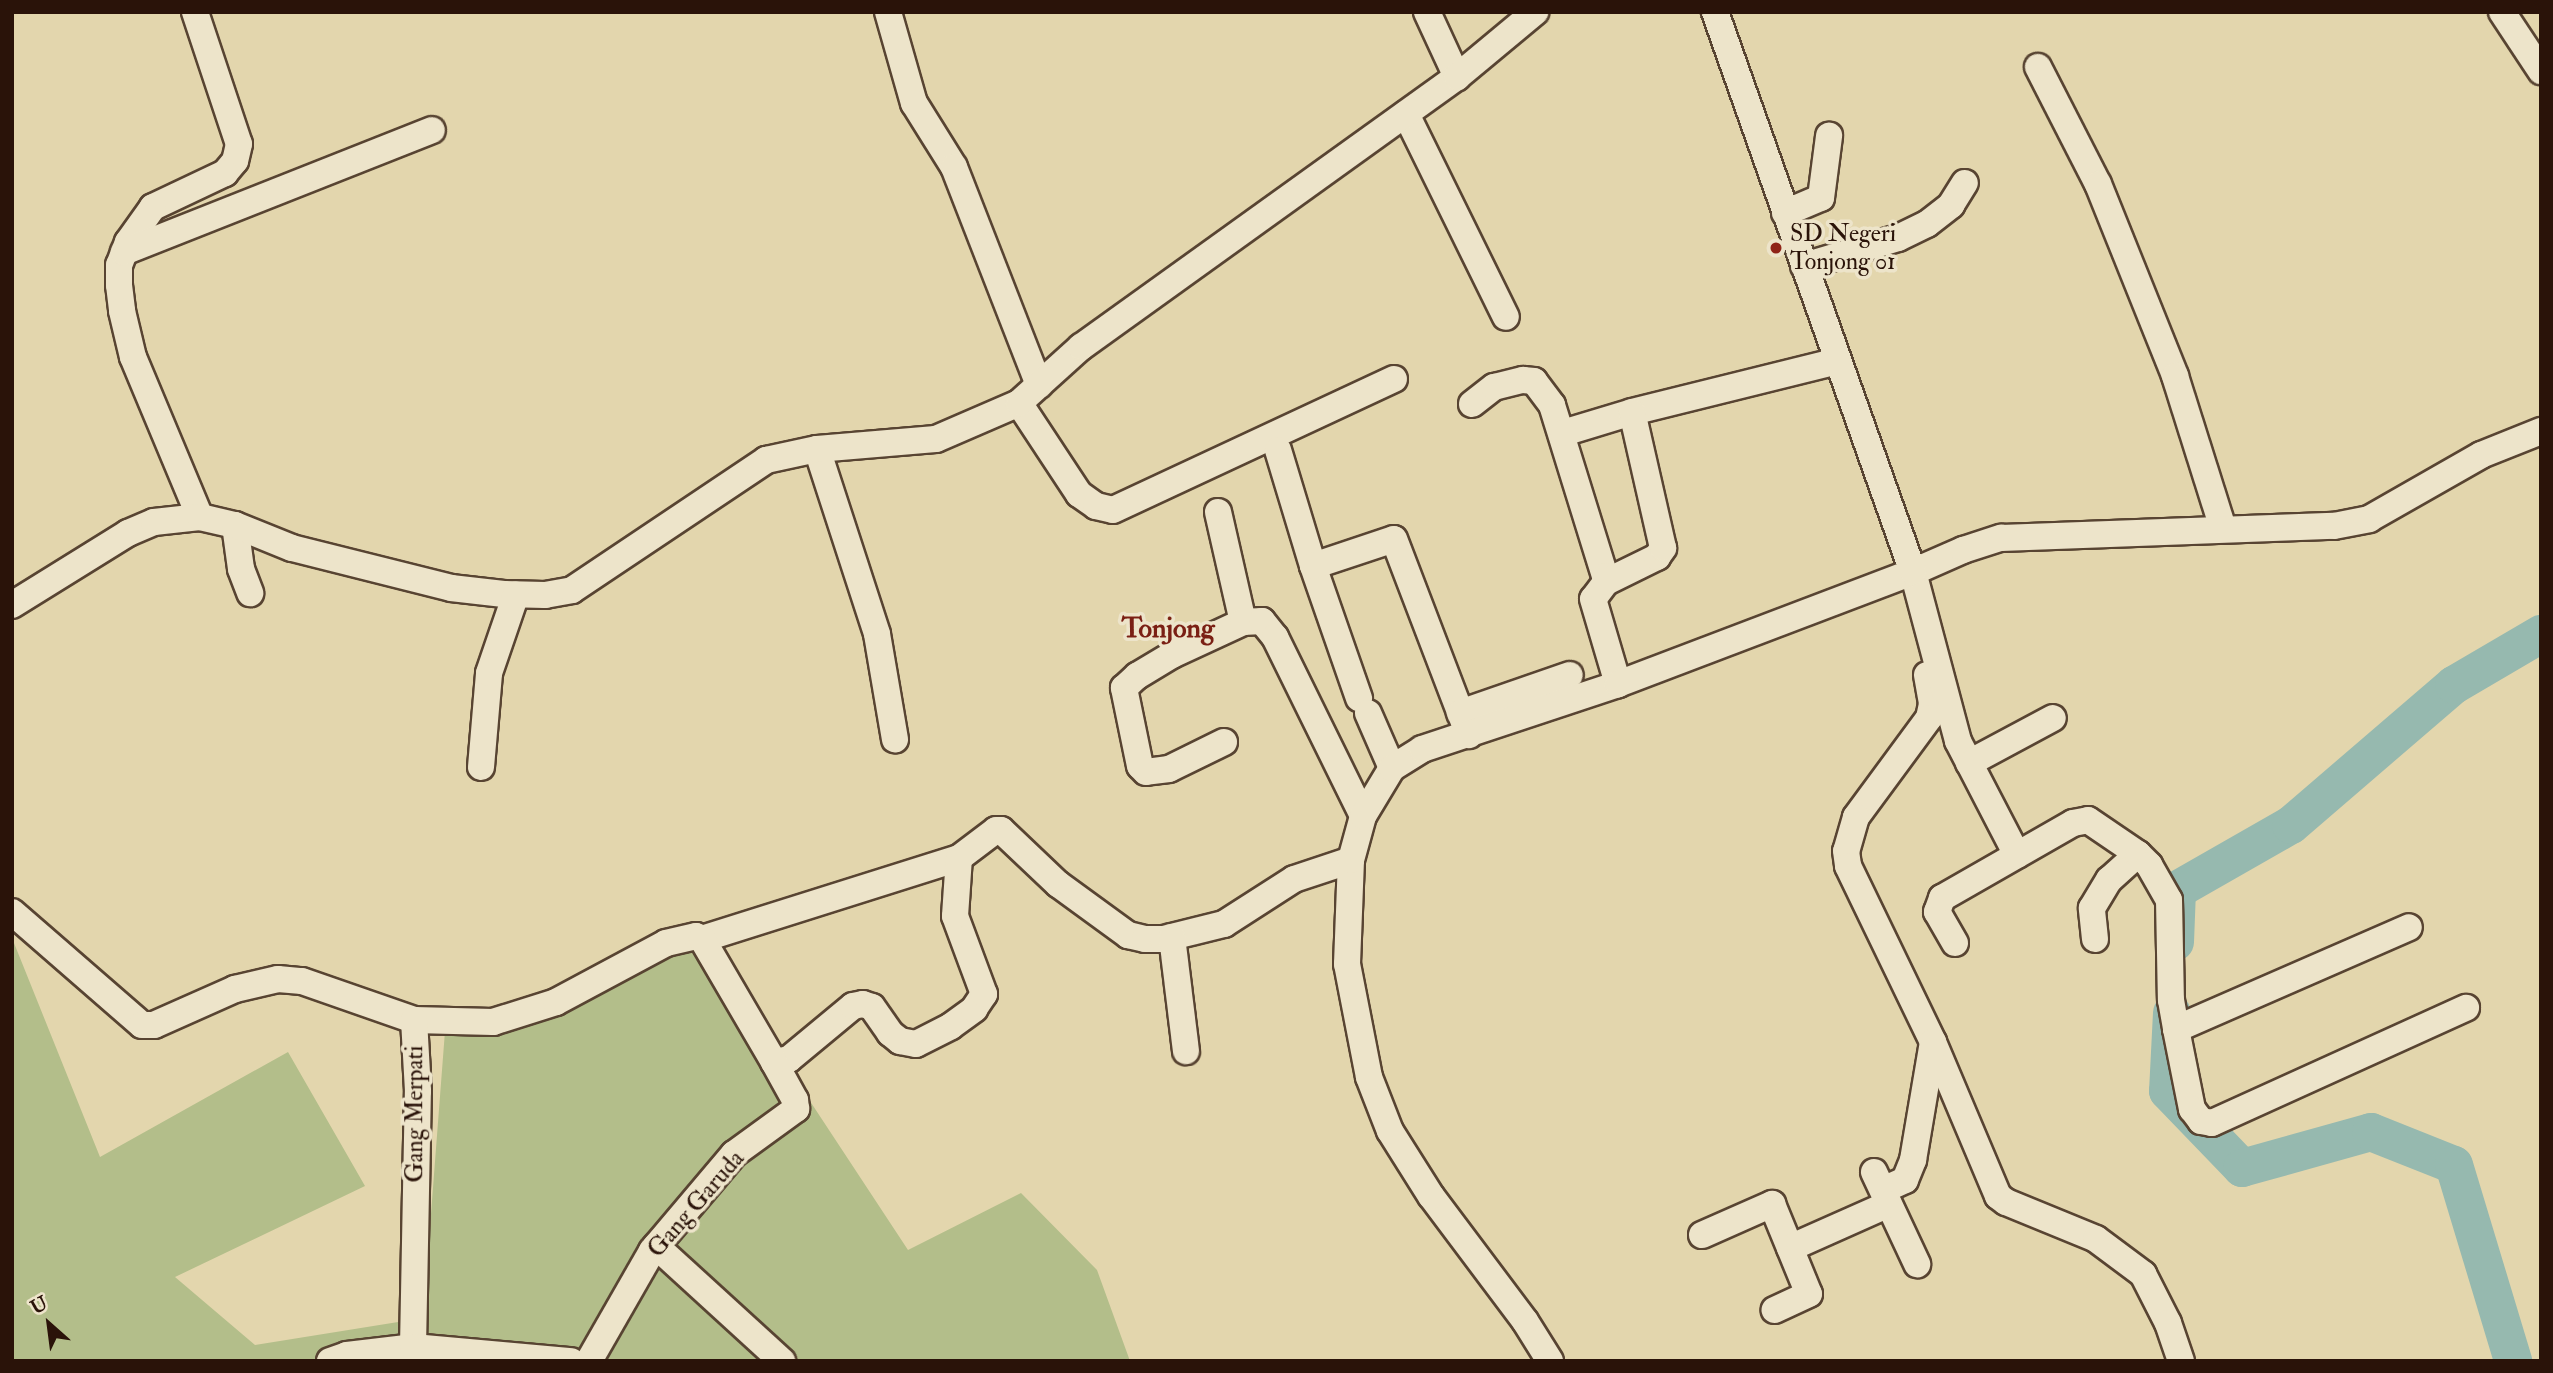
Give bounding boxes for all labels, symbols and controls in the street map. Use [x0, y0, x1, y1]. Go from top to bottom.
place label: SD Negeri Tonjong 01 [1790, 220, 1896, 276]
marker: SD Negeri Tonjong 01 [1768, 240, 1784, 256]
district label: Tonjong [1121, 612, 1215, 646]
street label: Gang Merpati [401, 1045, 429, 1183]
street label: Gang Garuda [642, 1145, 750, 1263]
north arrow [14, 1289, 84, 1359]
text: U [26, 1291, 52, 1320]

